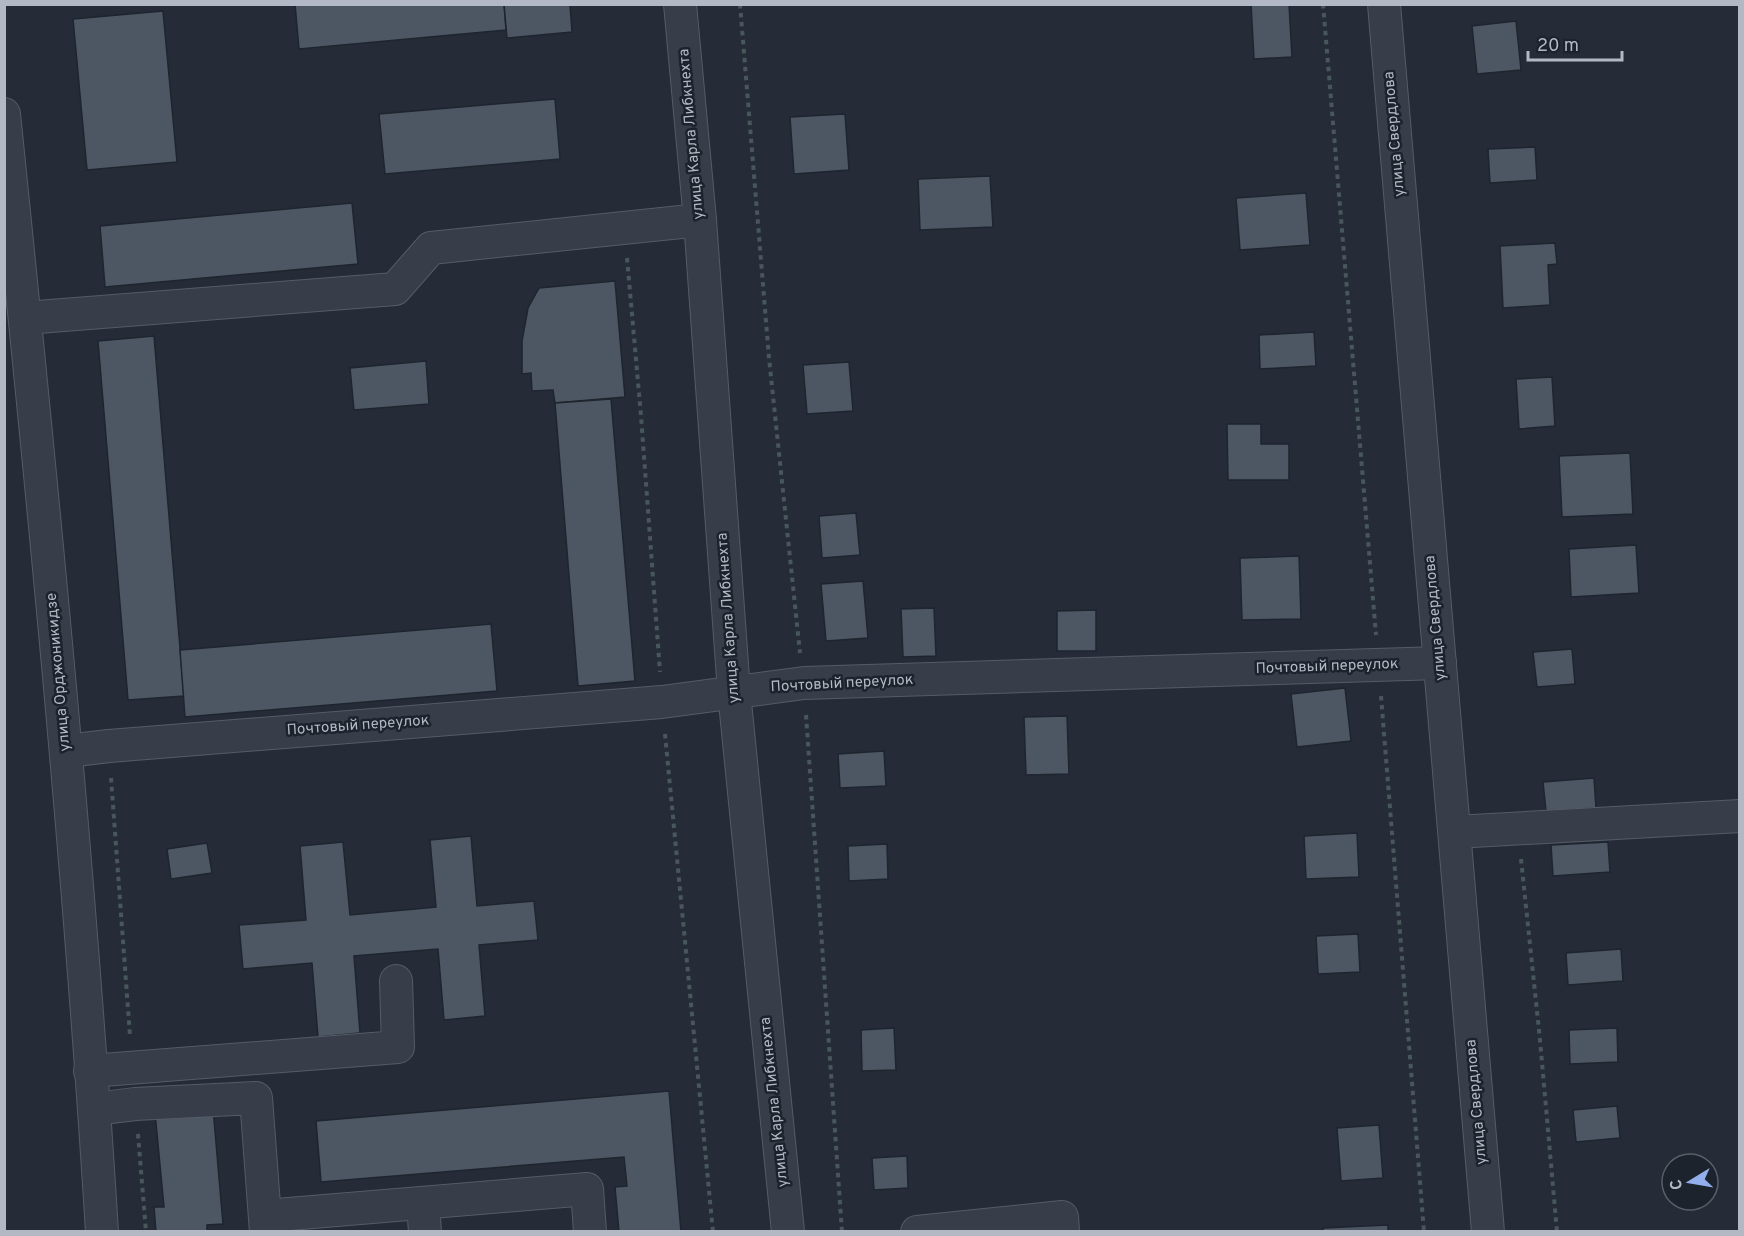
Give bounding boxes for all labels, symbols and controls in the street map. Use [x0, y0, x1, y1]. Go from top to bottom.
scale bar [1528, 24, 1622, 62]
text: 20 m [1537, 35, 1579, 58]
street label: улица Карла Либкнехта [675, 48, 709, 220]
street label: улица Свердлова [1380, 71, 1410, 197]
street label: улица Карла Либкнехта [714, 532, 744, 704]
street label: улица Свердлова [1421, 555, 1451, 681]
street label: улица Орджоникидзе [43, 592, 75, 752]
street label: Почтовый переулок [1255, 655, 1399, 679]
street label: Почтовый переулок [770, 671, 914, 697]
street label: Почтовый переулок [286, 712, 430, 740]
street label: улица Карла Либкнехта [757, 1016, 793, 1188]
street label: улица Свердлова [1462, 1039, 1492, 1165]
north arrow [1660, 1152, 1720, 1212]
text: С [1666, 1178, 1688, 1191]

